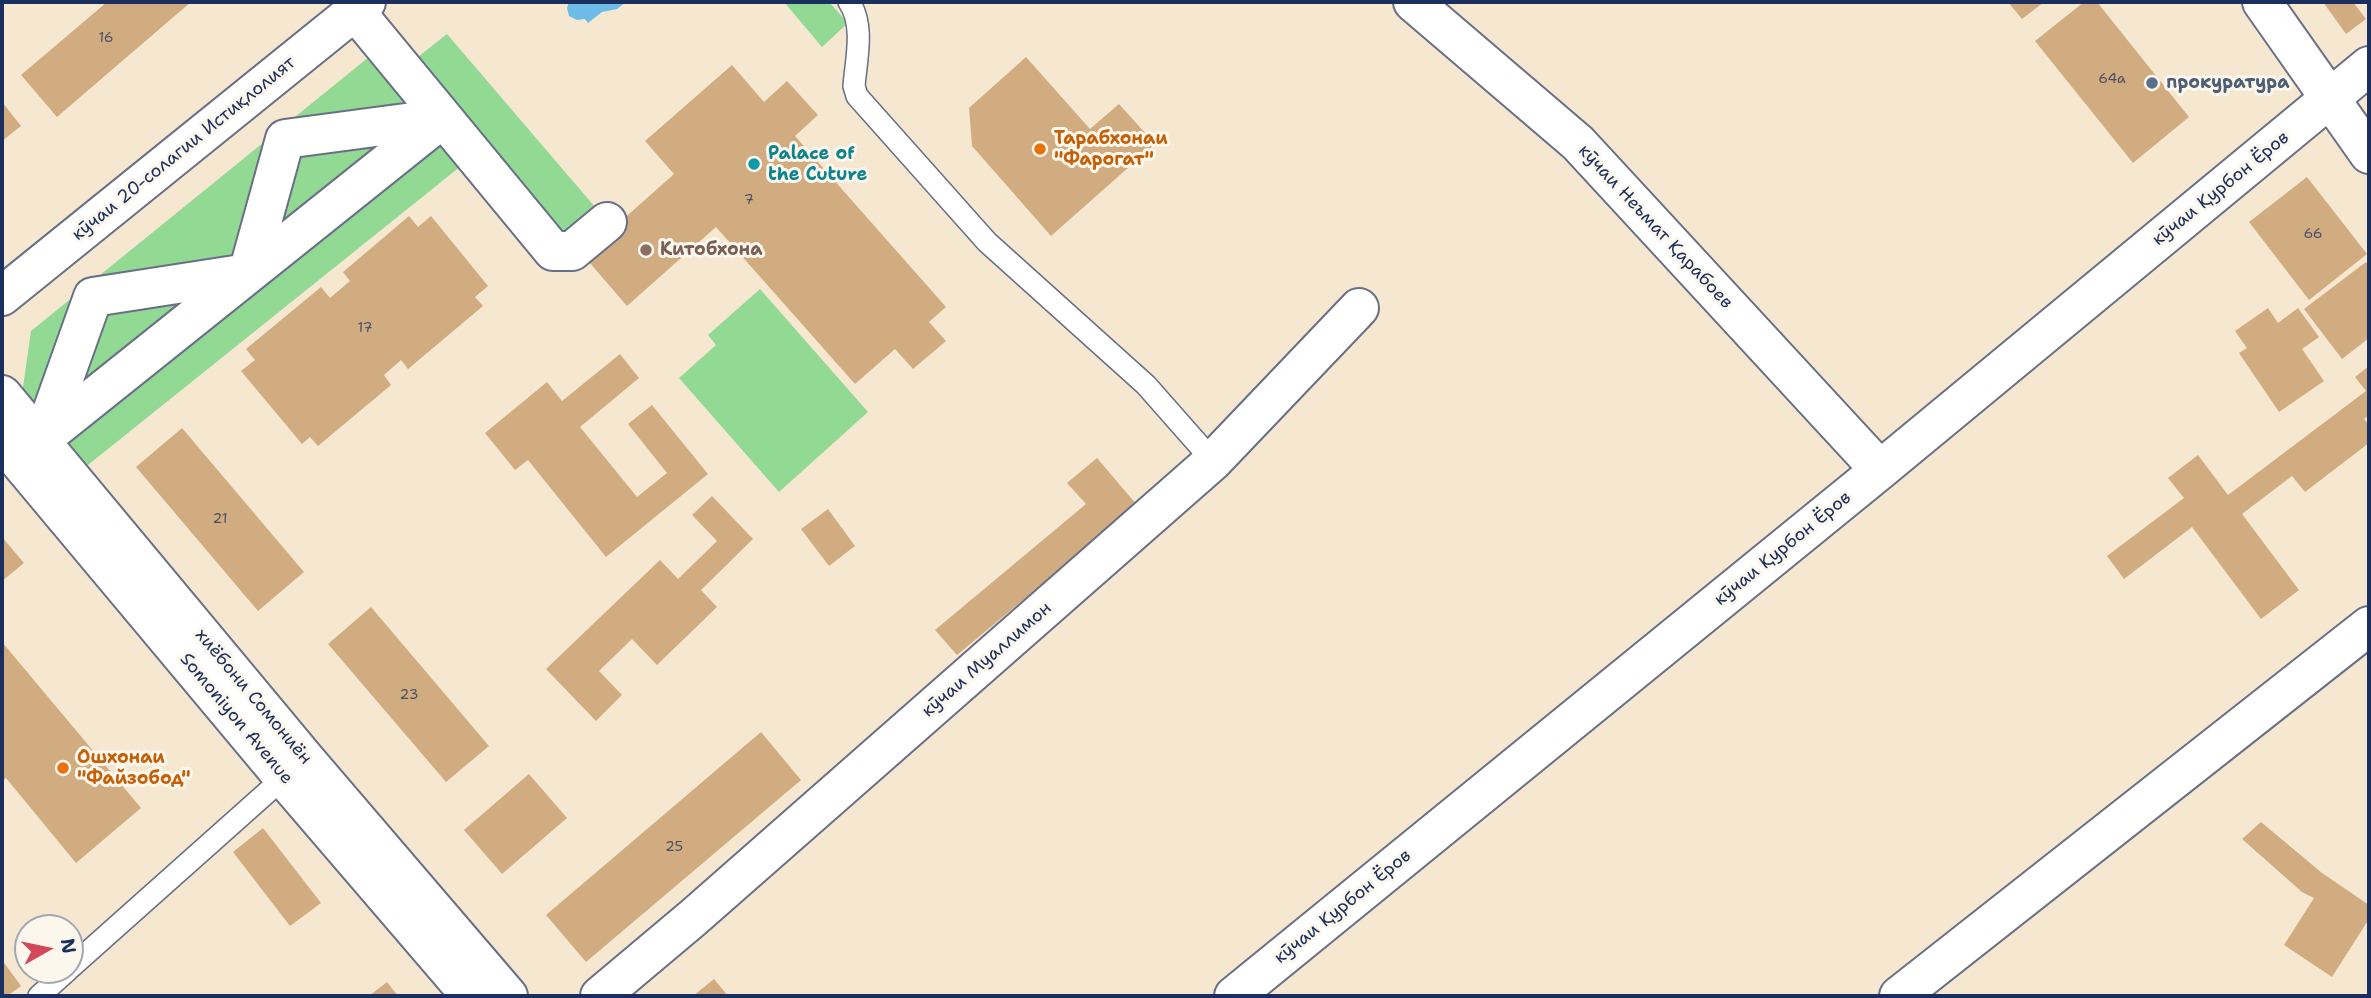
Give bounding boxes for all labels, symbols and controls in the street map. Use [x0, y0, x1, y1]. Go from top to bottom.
house number: 16 [98, 30, 114, 46]
street label: кӯчаи 20-солагии Истиқлолият [68, 52, 300, 246]
house number: 64a [2098, 71, 2126, 87]
place label: прокуратура [2166, 72, 2290, 94]
marker: прокуратура [2144, 75, 2160, 91]
street label: кӯчаи Қурбон Ёров [2148, 127, 2294, 251]
place label: Тарабхонаи "Фарогат" [1054, 128, 1168, 170]
street label: кӯчаи Неъмат Қарабоев [1573, 140, 1737, 314]
marker: Тарабхонаи "Фарогат" [1032, 141, 1048, 157]
place label: Palace of the Cuture [768, 143, 867, 186]
marker: Palace of the Cuture [746, 156, 762, 172]
house number: 7 [744, 192, 754, 208]
house number: 66 [2303, 226, 2323, 242]
place label: Китобхона [660, 239, 763, 261]
marker: Китобхона [638, 242, 654, 258]
house number: 17 [358, 320, 372, 336]
street label: кӯчаи Қурбон Ёров [1710, 487, 1856, 611]
house number: 21 [213, 511, 227, 527]
street label: кӯчаи Муаллимон [918, 598, 1056, 722]
street label: хиёбони Сомониён [190, 625, 316, 769]
street label: Somoniyon Avenue [175, 649, 297, 789]
house number: 23 [400, 687, 418, 703]
place label: Ошхонаи "Файзобод" [77, 747, 191, 790]
marker: Ошхонаи "Файзобод" [55, 760, 71, 776]
house number: 25 [665, 839, 683, 855]
street label: кӯчаи Қурбон Ёров [1270, 845, 1416, 969]
north arrow [14, 914, 84, 984]
text: N [55, 937, 82, 955]

